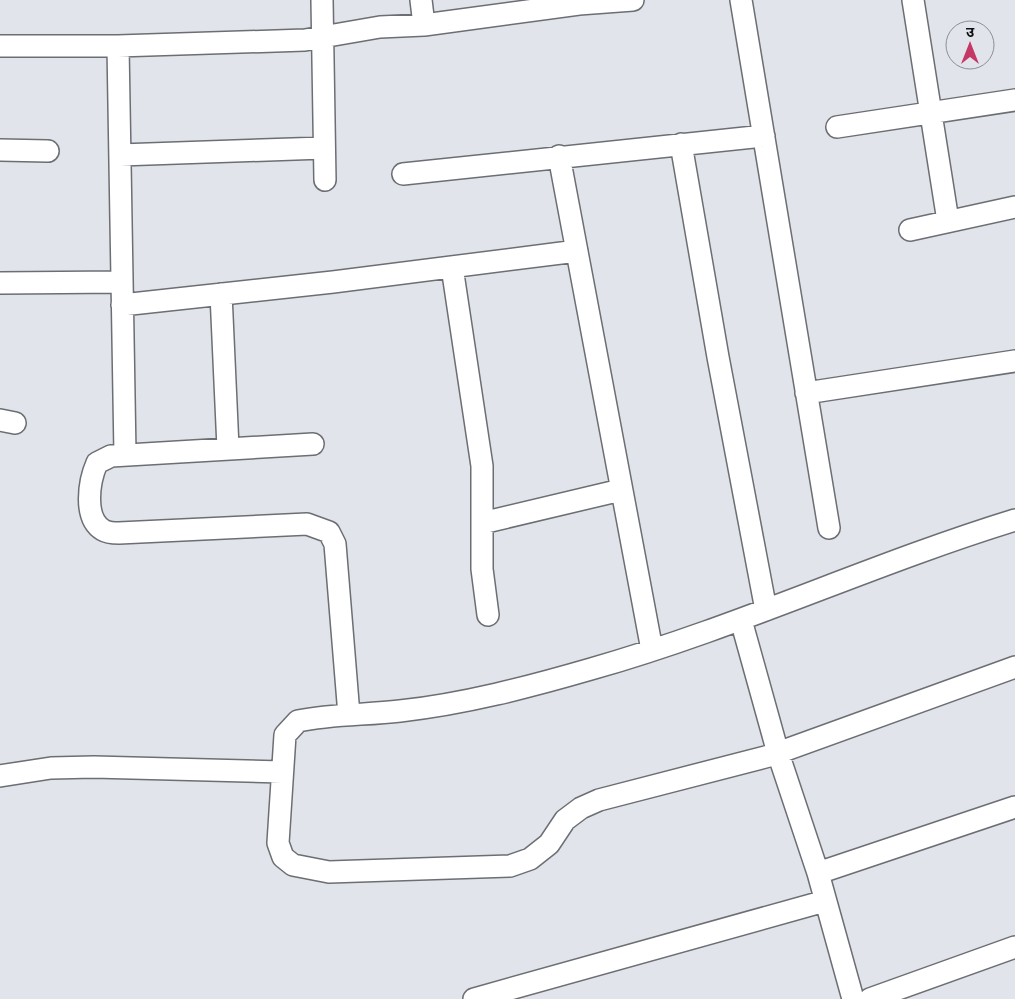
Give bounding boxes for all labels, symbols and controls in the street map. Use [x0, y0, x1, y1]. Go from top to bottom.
north arrow [945, 20, 995, 70]
text: उ [966, 24, 975, 40]

